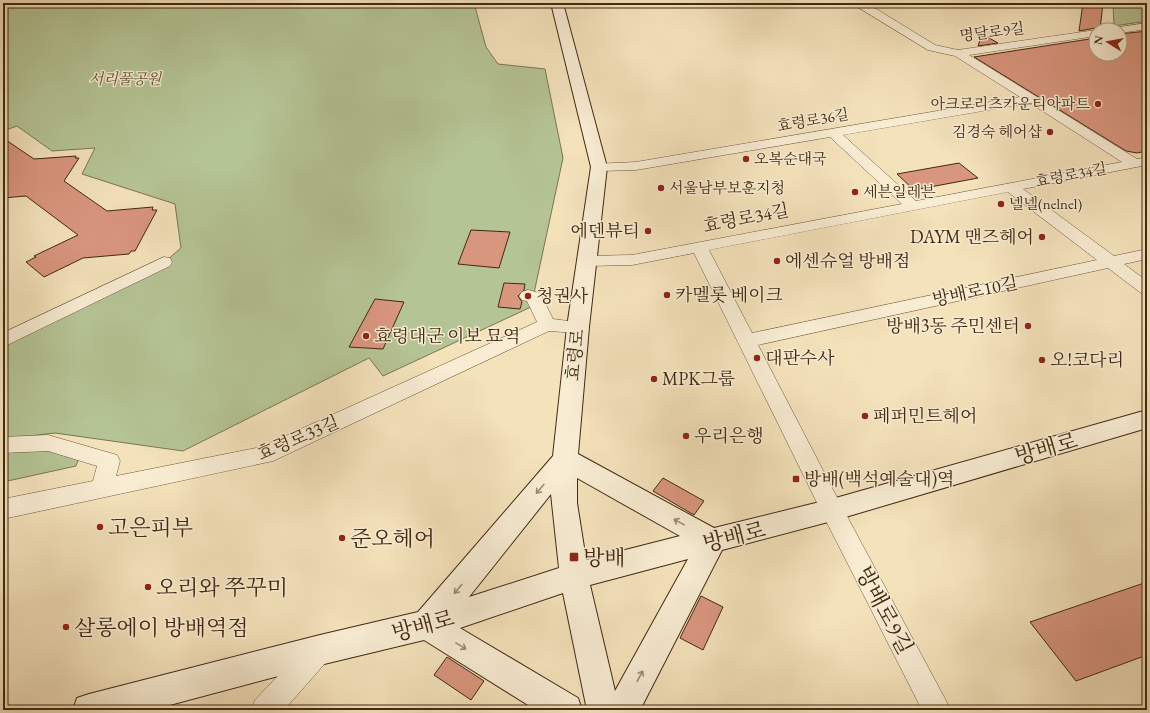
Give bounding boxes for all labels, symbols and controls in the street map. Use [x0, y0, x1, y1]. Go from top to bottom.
street label: 명달로9길 [958, 18, 1025, 45]
north arrow [1088, 22, 1128, 62]
text: N [1090, 34, 1106, 46]
park label: 서리풀공원 [89, 69, 163, 88]
place label: 아크로리츠카운티아파트 [931, 94, 1090, 113]
marker: 아크로리츠카운티아파트 [1093, 99, 1103, 109]
street label: 효령로36길 [776, 104, 850, 135]
place label: 김경숙 헤어샵 [952, 122, 1042, 141]
marker: 김경숙 헤어샵 [1045, 127, 1055, 137]
place label: 오복순대국 [754, 149, 827, 168]
marker: 오복순대국 [741, 154, 751, 164]
street label: 효령로34길 [1034, 158, 1108, 191]
place label: 서울남부보훈지청 [669, 178, 785, 197]
place label: 세븐일레븐 [863, 182, 936, 201]
marker: 서울남부보훈지청 [656, 183, 666, 193]
marker: 세븐일레븐 [850, 187, 860, 197]
place label: 넬넬(nelnel) [1009, 194, 1082, 213]
street label: 효령로34길 [701, 198, 791, 237]
marker: 넬넬(nelnel) [996, 199, 1006, 209]
place label: 에덴뷰티 [570, 219, 640, 242]
place label: DAYM 맨즈헤어 [910, 225, 1034, 248]
marker: 에덴뷰티 [643, 226, 653, 236]
marker: DAYM 맨즈헤어 [1037, 232, 1047, 242]
place label: 에센슈얼 방배점 [785, 249, 910, 272]
marker: 에센슈얼 방배점 [772, 256, 782, 266]
street label: 방배로10길 [930, 270, 1020, 311]
place label: 카멜롯 베이크 [675, 283, 784, 306]
place label: 청권사 [536, 284, 589, 307]
marker: 카멜롯 베이크 [662, 290, 672, 300]
marker: 청권사 [523, 291, 533, 301]
place label: 방배3동 주민센터 [886, 314, 1020, 337]
marker: 방배3동 주민센터 [1023, 321, 1033, 331]
place label: 효령대군 이보 묘역 [374, 324, 520, 347]
street label: 효령로 [560, 328, 589, 382]
marker: 효령대군 이보 묘역 [361, 331, 371, 341]
place label: 대판수사 [765, 346, 835, 369]
place label: 오!코다리 [1050, 348, 1124, 371]
marker: 대판수사 [752, 353, 762, 363]
marker: 오!코다리 [1037, 355, 1047, 365]
place label: MPK그룹 [662, 367, 736, 390]
marker: MPK그룹 [649, 374, 659, 384]
place label: 페퍼민트헤어 [873, 404, 977, 427]
street label: 효령로33길 [253, 410, 342, 465]
marker: 페퍼민트헤어 [860, 411, 870, 421]
place label: 우리은행 [694, 424, 764, 447]
street label: 방배로 [1011, 426, 1081, 471]
marker: 우리은행 [681, 431, 691, 441]
place label: 방배(백석예술대)역 [804, 467, 954, 490]
marker: 방배(백석예술대)역 [791, 474, 801, 484]
one-way arrow [536, 483, 545, 494]
place label: 고은피부 [108, 513, 193, 542]
street label: 방배로 [700, 515, 769, 558]
one-way arrow [673, 518, 685, 525]
marker: 고은피부 [95, 522, 105, 532]
place label: 준오헤어 [350, 524, 435, 553]
marker: 준오헤어 [337, 533, 347, 543]
place label: 방배 [583, 543, 626, 572]
marker: 방배 [568, 551, 580, 563]
street label: 방배로9길 [849, 561, 920, 659]
place label: 오리와 쭈꾸미 [156, 573, 288, 602]
marker: 오리와 쭈꾸미 [143, 582, 153, 592]
one-way arrow [453, 584, 462, 594]
street label: 방배로 [389, 603, 458, 648]
place label: 살롱에이 방배역점 [74, 613, 248, 642]
marker: 살롱에이 방배역점 [61, 622, 71, 632]
one-way arrow [455, 642, 467, 650]
one-way arrow [637, 670, 645, 682]

